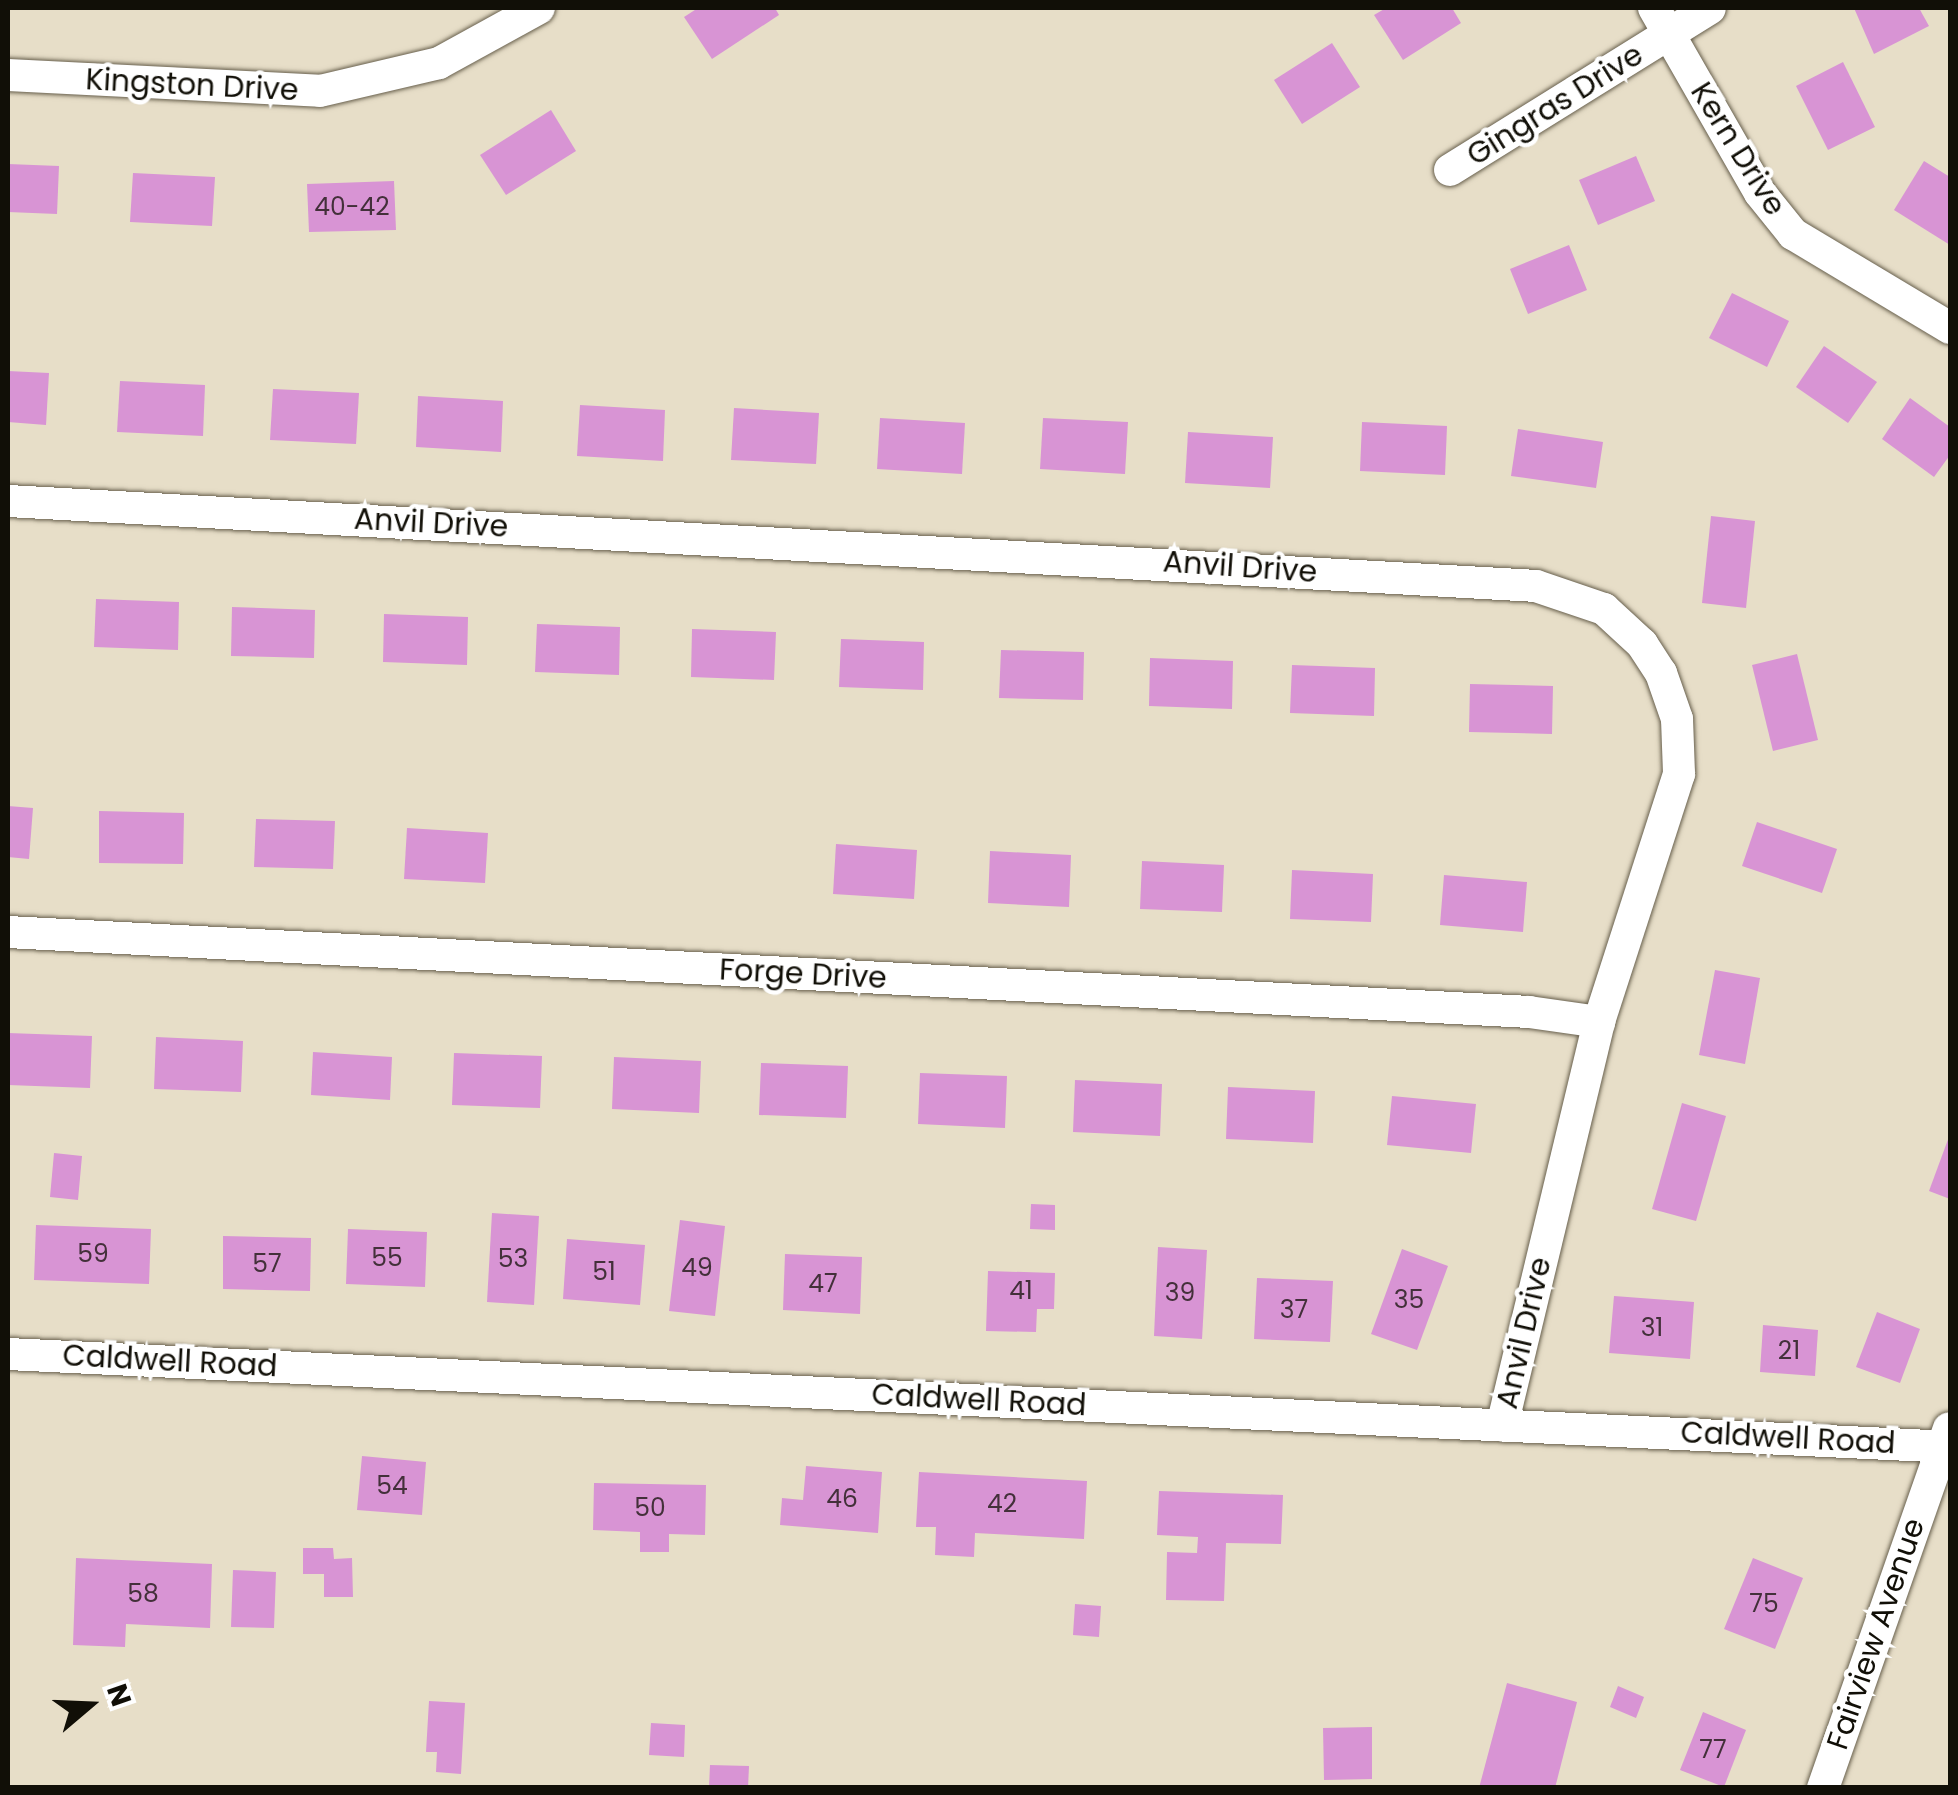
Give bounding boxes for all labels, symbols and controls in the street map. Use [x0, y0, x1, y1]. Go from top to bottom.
street label: Gingras Drive [1460, 37, 1650, 173]
street label: Kingston Drive [85, 61, 299, 109]
street label: Kern Drive [1683, 76, 1793, 222]
house number: 40-42 [314, 192, 390, 222]
street label: Anvil Drive [353, 501, 509, 545]
street label: Anvil Drive [1162, 544, 1318, 590]
street label: Forge Drive [718, 952, 888, 996]
house number: 59 [77, 1239, 109, 1269]
house number: 55 [371, 1243, 403, 1273]
house number: 53 [498, 1244, 528, 1274]
house number: 57 [252, 1249, 282, 1279]
house number: 49 [681, 1253, 713, 1283]
street label: Anvil Drive [1489, 1254, 1559, 1412]
house number: 51 [592, 1257, 616, 1287]
house number: 47 [808, 1269, 838, 1299]
house number: 41 [1009, 1276, 1033, 1306]
house number: 39 [1165, 1278, 1195, 1308]
house number: 35 [1394, 1285, 1424, 1315]
house number: 37 [1280, 1295, 1308, 1325]
house number: 31 [1641, 1313, 1663, 1343]
house number: 21 [1778, 1336, 1800, 1366]
street label: Caldwell Road [62, 1337, 278, 1385]
street label: Caldwell Road [871, 1376, 1087, 1424]
street label: Caldwell Road [1680, 1414, 1896, 1462]
house number: 54 [376, 1471, 408, 1501]
house number: 46 [826, 1484, 858, 1514]
house number: 42 [987, 1489, 1017, 1519]
house number: 50 [634, 1493, 666, 1523]
street label: Fairview Avenue [1820, 1514, 1932, 1754]
house number: 58 [127, 1579, 159, 1609]
house number: 75 [1749, 1589, 1779, 1619]
north arrow [40, 1655, 140, 1755]
text: N [97, 1679, 141, 1711]
house number: 77 [1699, 1735, 1727, 1765]

